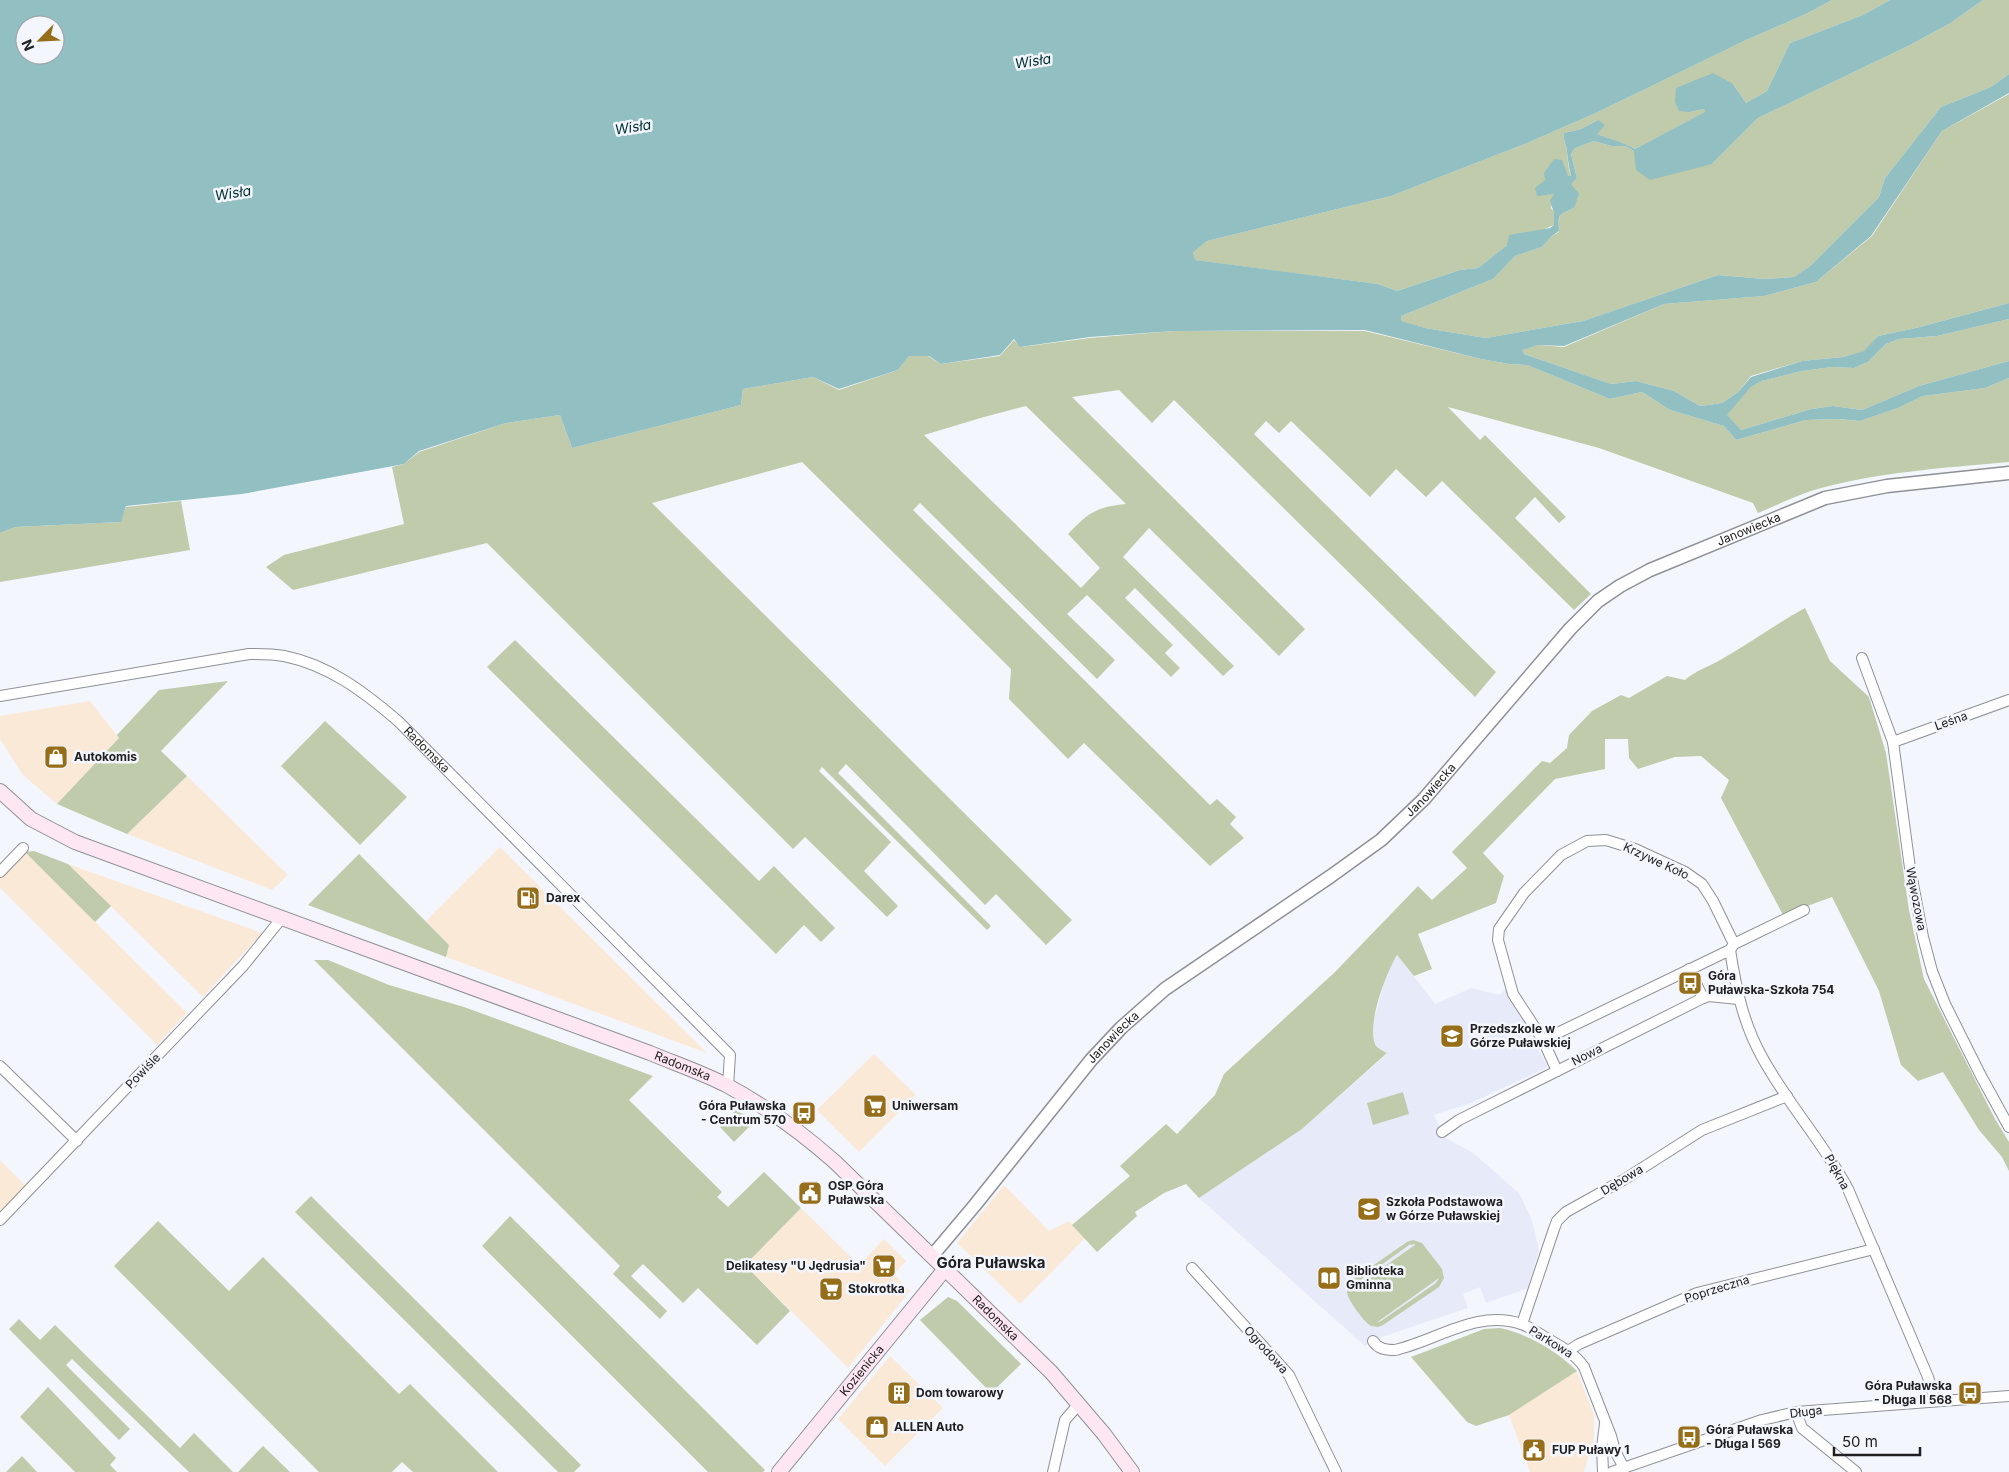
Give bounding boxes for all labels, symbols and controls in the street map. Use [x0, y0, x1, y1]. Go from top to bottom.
north arrow [15, 15, 65, 65]
text: N [18, 37, 38, 54]
water label: Wisła [1014, 49, 1053, 72]
water label: Wisła [614, 115, 653, 138]
water label: Wisła [214, 181, 253, 204]
street label: Janowiecka [1714, 509, 1783, 549]
street label: Leśna [1932, 708, 1969, 733]
street label: Radomska [401, 723, 453, 776]
shop icon: Autokomis [43, 744, 69, 770]
place label: Autokomis [74, 749, 137, 764]
street label: Janowiecka [1402, 760, 1459, 820]
street label: Krzywe Koło [1621, 839, 1691, 882]
street label: Wąwozowa [1903, 866, 1930, 932]
fuel station icon: Darex [515, 885, 541, 911]
place label: Darex [546, 890, 580, 905]
place label: Góra Puławska-Szkoła 754 [1708, 968, 1834, 997]
bus stop icon: Góra Puławska-Szkoła 754 [1677, 970, 1703, 996]
street label: Janowiecka [1084, 1008, 1142, 1066]
place label: Przedszkole w Górze Puławskiej [1470, 1021, 1571, 1050]
school or university icon: Przedszkole w Górze Puławskiej [1439, 1023, 1465, 1049]
street label: Nowa [1569, 1040, 1605, 1069]
street label: Radomska [652, 1048, 713, 1084]
street label: Powiśle [122, 1050, 163, 1092]
supermarket icon: Uniwersam [862, 1093, 888, 1119]
place label: Góra Puławska - Centrum 570 [699, 1098, 786, 1127]
place label: Uniwersam [892, 1098, 958, 1113]
bus stop icon: Góra Puławska - Centrum 570 [791, 1100, 817, 1126]
street label: Piękna [1822, 1152, 1853, 1192]
street label: Dębowa [1598, 1161, 1646, 1198]
place label: OSP Góra Puławska [828, 1178, 884, 1207]
public building icon: OSP Góra Puławska [797, 1180, 823, 1206]
place label: Szkoła Podstawowa w Górze Puławskiej [1386, 1194, 1503, 1223]
school or university icon: Szkoła Podstawowa w Górze Puławskiej [1356, 1196, 1382, 1222]
supermarket icon: Delikatesy "U Jędrusia" [871, 1253, 897, 1279]
district label: Góra Puławska [936, 1253, 1046, 1272]
place label: Delikatesy "U Jędrusia" [726, 1258, 866, 1273]
place label: Biblioteka Gminna [1346, 1263, 1404, 1292]
library icon: Biblioteka Gminna [1316, 1265, 1342, 1291]
street label: Poprzeczna [1683, 1272, 1751, 1306]
supermarket icon: Stokrotka [818, 1276, 844, 1302]
place label: Stokrotka [848, 1281, 905, 1296]
street label: Radomska [969, 1292, 1022, 1344]
street label: Parkowa [1527, 1322, 1576, 1361]
street label: Ogrodowa [1241, 1323, 1292, 1377]
street label: Kozienicka [836, 1342, 887, 1399]
place label: Góra Puławska - Długa II 568 [1865, 1378, 1952, 1407]
building icon: Dom towarowy [886, 1380, 912, 1406]
bus stop icon: Góra Puławska - Długa II 568 [1957, 1380, 1983, 1406]
place label: Dom towarowy [916, 1385, 1004, 1400]
street label: Długa [1789, 1402, 1823, 1421]
shop icon: ALLEN Auto [864, 1414, 890, 1440]
place label: ALLEN Auto [894, 1419, 964, 1434]
place label: Góra Puławska - Długa I 569 [1706, 1422, 1793, 1451]
bus stop icon: Góra Puławska - Długa I 569 [1676, 1424, 1702, 1450]
scale bar [1834, 1424, 1920, 1456]
text: 50 m [1842, 1432, 1878, 1451]
public building icon: FUP Puławy 1 [1521, 1437, 1547, 1463]
place label: FUP Puławy 1 [1552, 1442, 1629, 1457]

